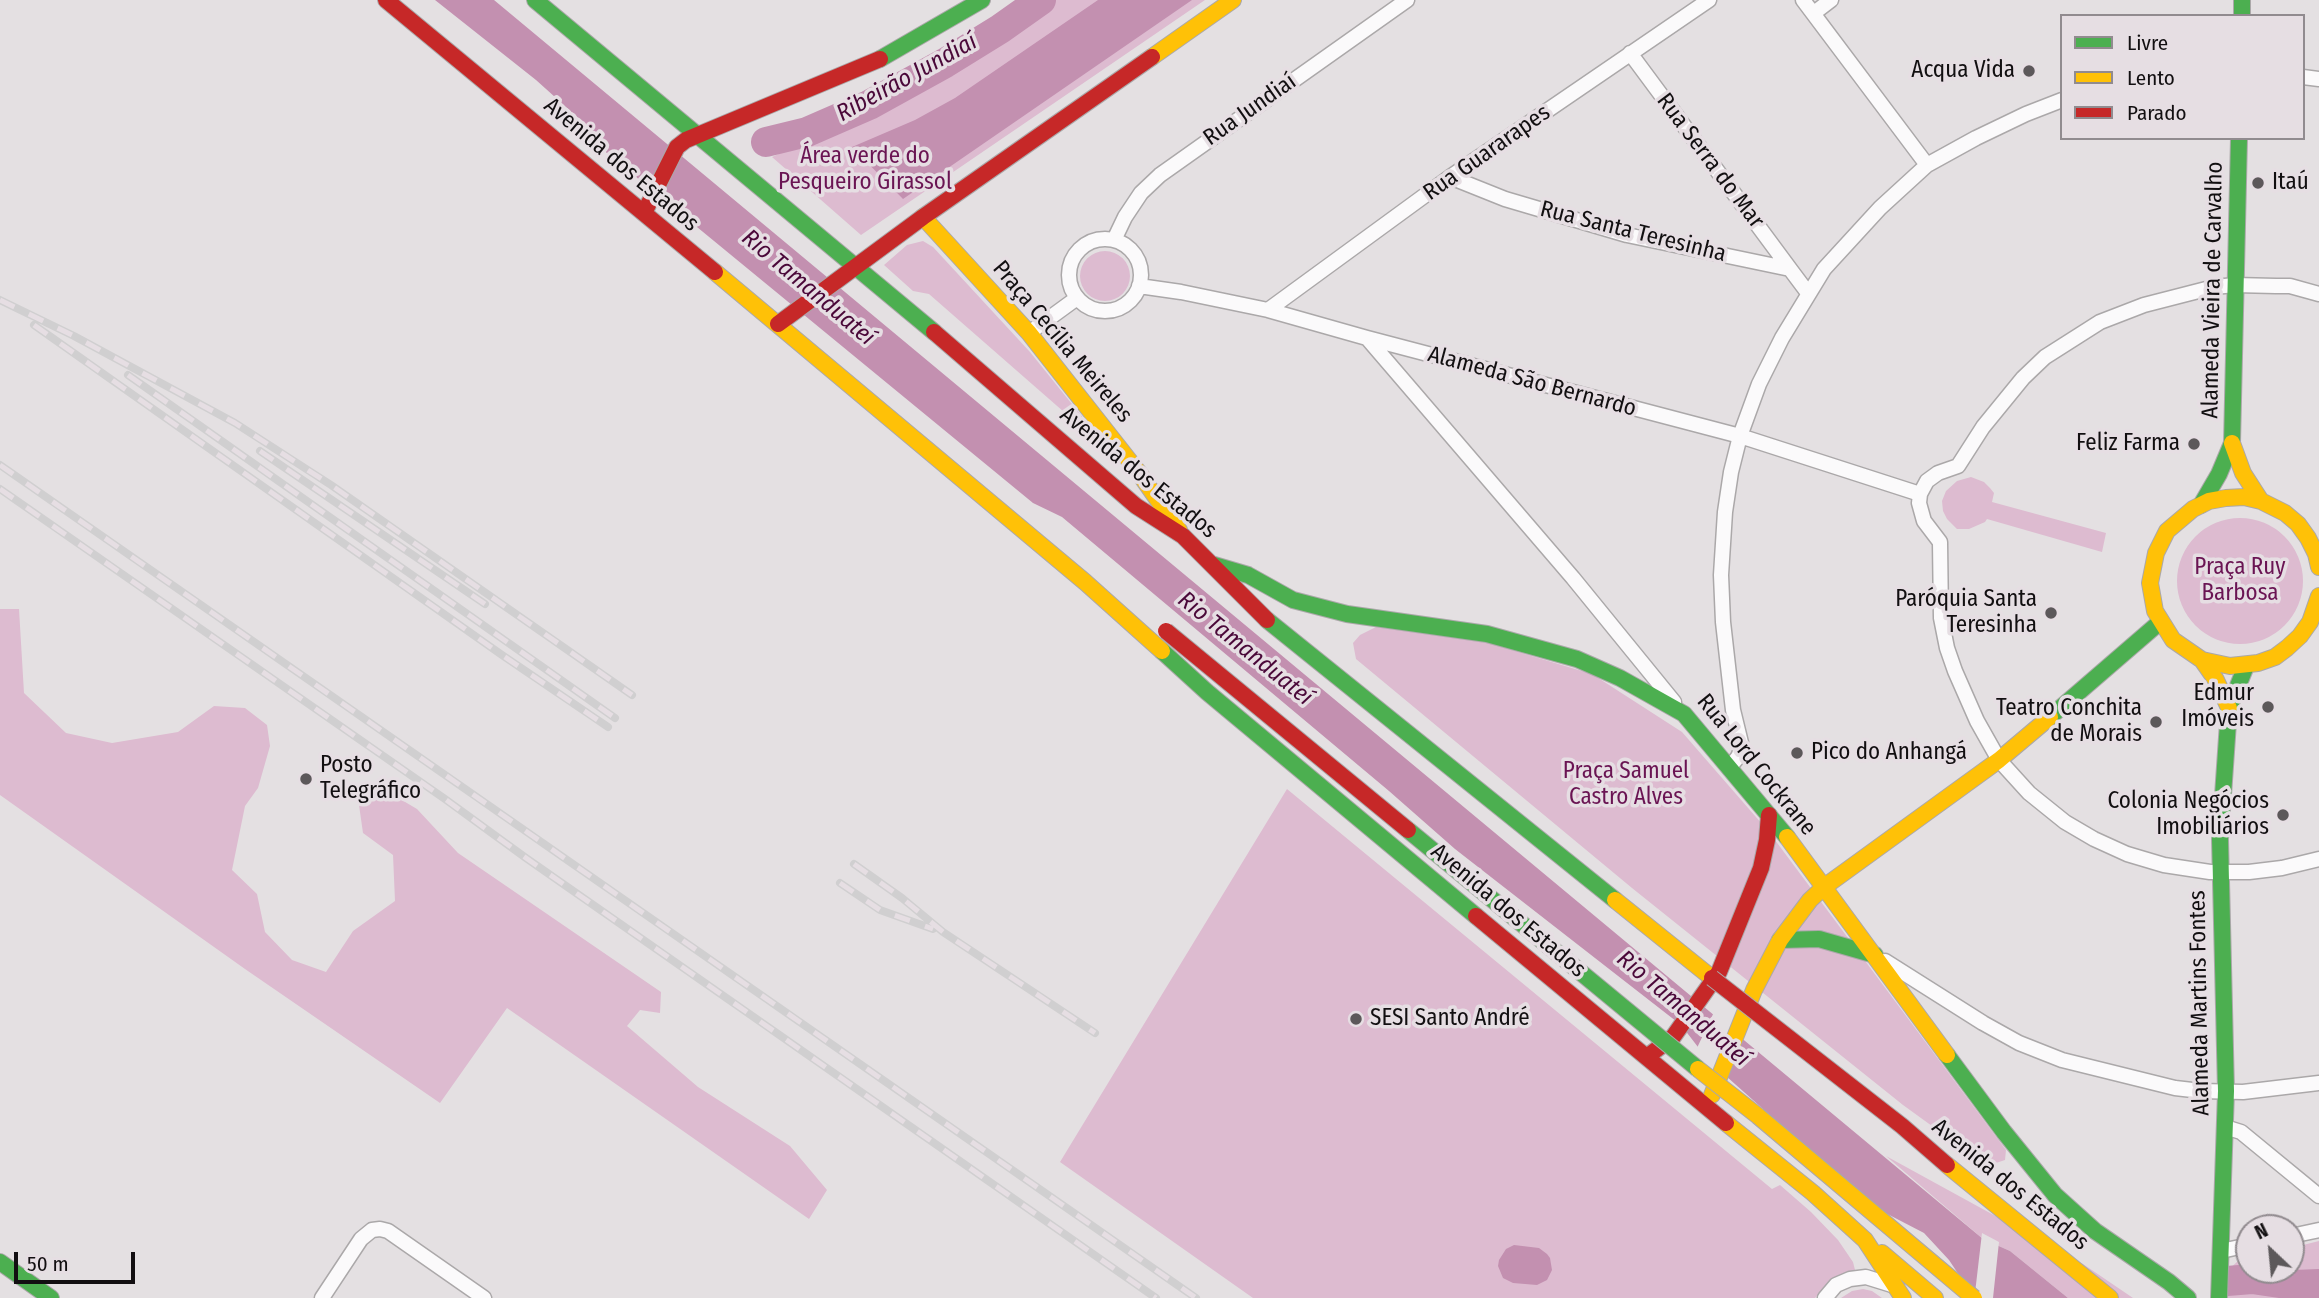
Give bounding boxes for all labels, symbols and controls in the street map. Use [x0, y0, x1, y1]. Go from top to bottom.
legend [2060, 14, 2305, 140]
water label: Ribeirão Jundiaí [832, 28, 982, 128]
text: Livre [2127, 30, 2168, 56]
place label: Acqua Vida [1911, 57, 2015, 85]
marker: Acqua Vida [2021, 63, 2037, 79]
text: Lento [2127, 65, 2175, 91]
street label: Rua Jundiaí [1198, 68, 1302, 152]
street label: Rua Serra do Mar [1650, 88, 1770, 234]
street label: Avenida dos Estados [538, 92, 704, 238]
street label: Rua Guararapes [1418, 99, 1556, 207]
text: Parado [2127, 100, 2186, 126]
park label: Área verde do Pesqueiro Girassol [778, 143, 952, 197]
street label: Alameda Vieira de Carvalho [2197, 161, 2229, 419]
place label: Itaú [2272, 169, 2309, 197]
marker: Itaú [2250, 175, 2266, 191]
street label: Rua Santa Teresinha [1537, 196, 1729, 268]
water label: Rio Tamanduateí [735, 224, 881, 352]
street label: Praça Cecília Meireles [986, 255, 1138, 429]
street label: Alameda São Bernardo [1425, 341, 1639, 423]
street label: Avenida dos Estados [1054, 401, 1222, 545]
place label: Feliz Farma [2076, 430, 2180, 458]
marker: Feliz Farma [2186, 436, 2202, 452]
park label: Praça Ruy Barbosa [2194, 554, 2286, 608]
water label: Rio Tamanduateí [1172, 586, 1318, 712]
place label: Paróquia Santa Teresinha [1895, 586, 2037, 640]
marker: Paróquia Santa Teresinha [2043, 605, 2059, 621]
place label: Edmur Imóveis [2181, 680, 2254, 734]
street label: Rua Lord Cockrane [1690, 689, 1822, 841]
place label: Teatro Conchita de Morais [1996, 695, 2142, 749]
marker: Edmur Imóveis [2260, 699, 2276, 715]
marker: Teatro Conchita de Morais [2148, 714, 2164, 730]
place label: Pico do Anhangá [1811, 739, 1967, 767]
marker: Pico do Anhangá [1789, 745, 1805, 761]
place label: Posto Telegráfico [320, 752, 421, 806]
park label: Praça Samuel Castro Alves [1563, 758, 1689, 812]
marker: Posto Telegráfico [298, 771, 314, 787]
place label: Colonia Negócios Imobiliários [2108, 788, 2269, 842]
marker: Colonia Negócios Imobiliários [2275, 807, 2291, 823]
street label: Avenida dos Estados [1425, 838, 1591, 984]
street label: Alameda Martins Fontes [2184, 890, 2216, 1116]
water label: Rio Tamanduateí [1610, 945, 1756, 1073]
place label: SESI Santo André [1370, 1005, 1530, 1033]
marker: SESI Santo André [1348, 1011, 1364, 1027]
street label: Avenida dos Estados [1926, 1113, 2094, 1257]
north arrow [2235, 1214, 2305, 1284]
text: N [2251, 1219, 2272, 1244]
scale bar [18, 1238, 138, 1282]
text: 50 m [27, 1251, 69, 1277]

